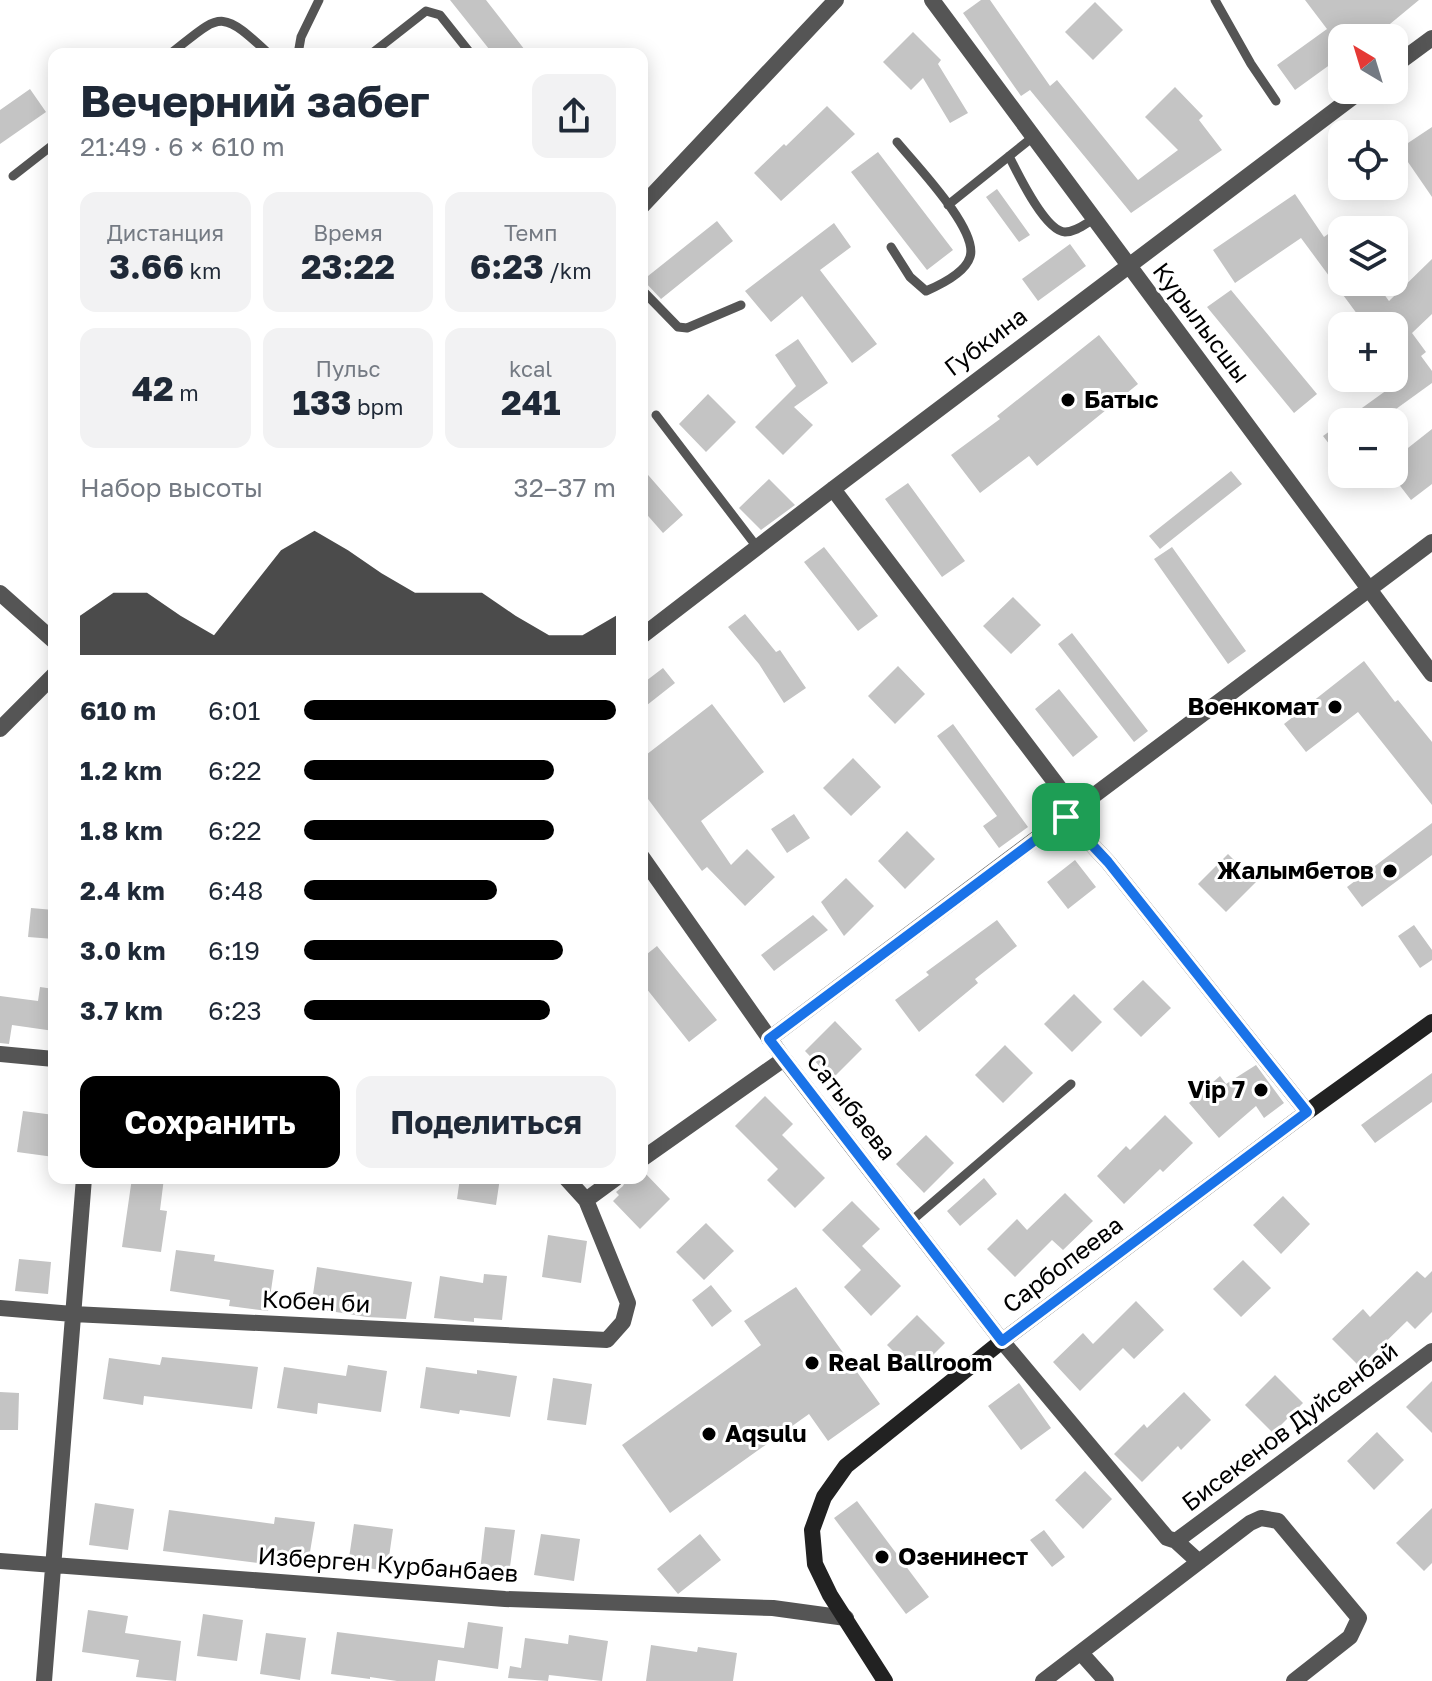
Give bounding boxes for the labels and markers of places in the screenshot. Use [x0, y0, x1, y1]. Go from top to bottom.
place label: Батыс [1084, 384, 1159, 413]
marker: Батыс [1059, 391, 1077, 409]
place label: Военкомат [1188, 691, 1319, 720]
marker: Военкомат [1326, 698, 1344, 716]
pin [1032, 783, 1100, 851]
place label: Жалымбетов [1217, 855, 1374, 884]
marker: Жалымбетов [1381, 862, 1399, 880]
place label: Vip 7 [1188, 1074, 1245, 1103]
marker: Vip 7 [1252, 1081, 1270, 1099]
place label: Real Ballroom [828, 1347, 992, 1376]
marker: Real Ballroom [803, 1354, 821, 1372]
place label: Aqsulu [725, 1418, 807, 1447]
marker: Aqsulu [700, 1425, 718, 1443]
place label: Озенинест [898, 1541, 1028, 1570]
marker: Озенинест [873, 1548, 891, 1566]

